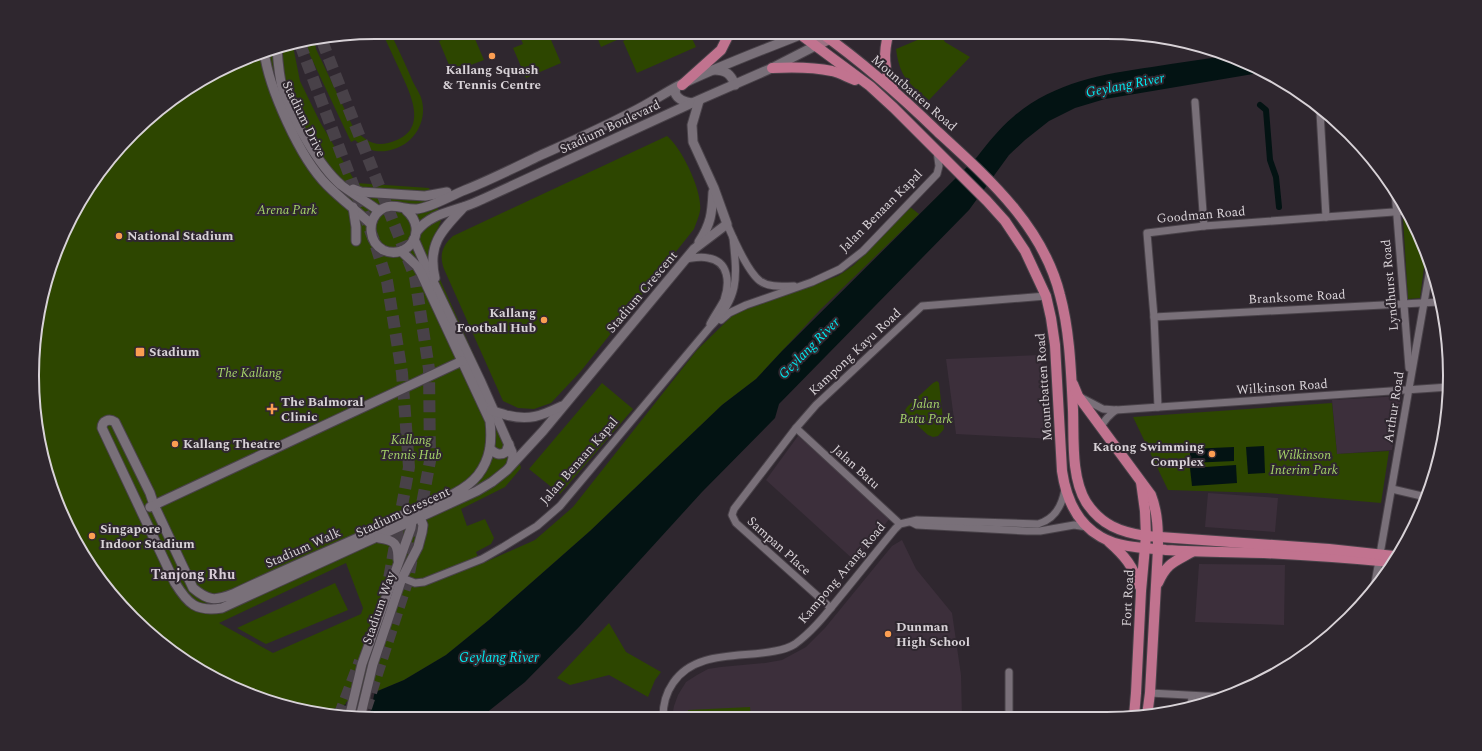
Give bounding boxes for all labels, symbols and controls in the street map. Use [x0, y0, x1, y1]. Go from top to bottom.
street label: Mountbatten Road [867, 50, 961, 136]
marker: Kallang Squash & Tennis Centre [487, 51, 497, 61]
place label: Kallang Squash & Tennis Centre [443, 60, 541, 95]
water label: Geylang River [1084, 67, 1166, 103]
street label: Stadium Drive [277, 77, 331, 161]
street label: Stadium Boulevard [556, 95, 664, 159]
street label: Jalan Benaan Kapal [835, 165, 927, 257]
park label: Arena Park [256, 200, 317, 220]
street label: Goodman Road [1156, 201, 1246, 229]
place label: National Stadium [127, 226, 234, 246]
marker: National Stadium [114, 231, 124, 241]
street label: Lyndhurst Road [1376, 238, 1404, 332]
street label: Stadium Crescent [601, 246, 683, 338]
street label: Branksome Road [1248, 284, 1346, 310]
place label: Kallang Football Hub [457, 303, 536, 338]
street label: Kampong Kayu Road [804, 304, 906, 400]
water label: Geylang River [773, 312, 845, 384]
marker: Kallang Football Hub [539, 315, 549, 325]
street label: Mountbatten Road [1030, 332, 1058, 442]
place label: Stadium [149, 342, 200, 362]
marker: Stadium [134, 346, 146, 358]
park label: The Kallang [217, 363, 282, 383]
street label: Arthur Road [1378, 370, 1410, 444]
street label: Wilkinson Road [1235, 374, 1329, 400]
place label: The Balmoral Clinic [281, 392, 363, 427]
park label: Jalan Batu Park [899, 394, 953, 429]
marker: The Balmoral Clinic [266, 403, 278, 415]
street label: Jalan Benaan Kapal [535, 412, 623, 509]
park label: Kallang Tennis Hub [380, 430, 442, 465]
place label: Kallang Theatre [183, 434, 280, 454]
place label: Katong Swimming Complex [1093, 437, 1204, 472]
marker: Kallang Theatre [170, 439, 180, 449]
street label: Jalan Batu [827, 440, 885, 494]
park label: Wilkinson Interim Park [1270, 445, 1338, 480]
marker: Katong Swimming Complex [1207, 449, 1217, 459]
street label: Stadium Crescent [352, 481, 454, 543]
street label: Sampan Place [742, 512, 816, 580]
street label: Kampong Arang Road [793, 518, 891, 628]
place label: Singapore Indoor Stadium [100, 519, 195, 554]
street label: Stadium Walk [262, 522, 344, 574]
marker: Singapore Indoor Stadium [87, 531, 97, 541]
district label: Tanjong Rhu [151, 564, 236, 585]
street label: Stadium Way [357, 568, 401, 647]
street label: Fort Road [1117, 569, 1139, 627]
place label: Dunman High School [896, 617, 970, 652]
marker: Dunman High School [883, 629, 893, 639]
water label: Geylang River [459, 647, 539, 668]

